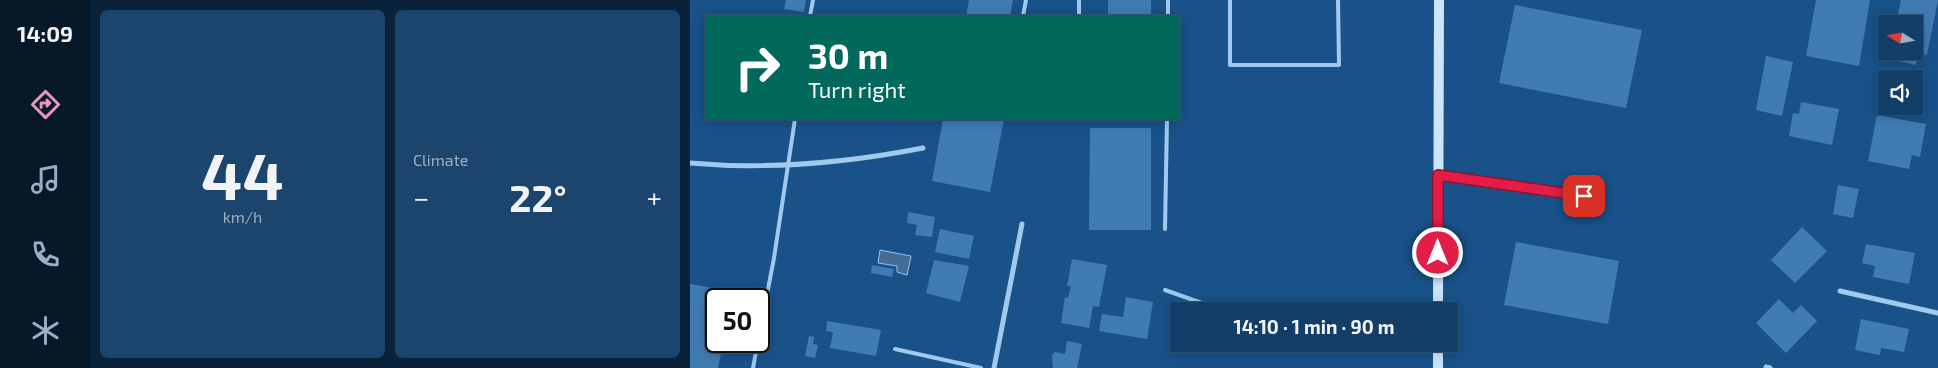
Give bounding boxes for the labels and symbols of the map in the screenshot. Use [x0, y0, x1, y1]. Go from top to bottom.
north arrow [1878, 15, 1922, 60]
pin [1563, 175, 1605, 217]
position arrow [1411, 226, 1463, 278]
speed limit sign: 50 [705, 288, 770, 353]

